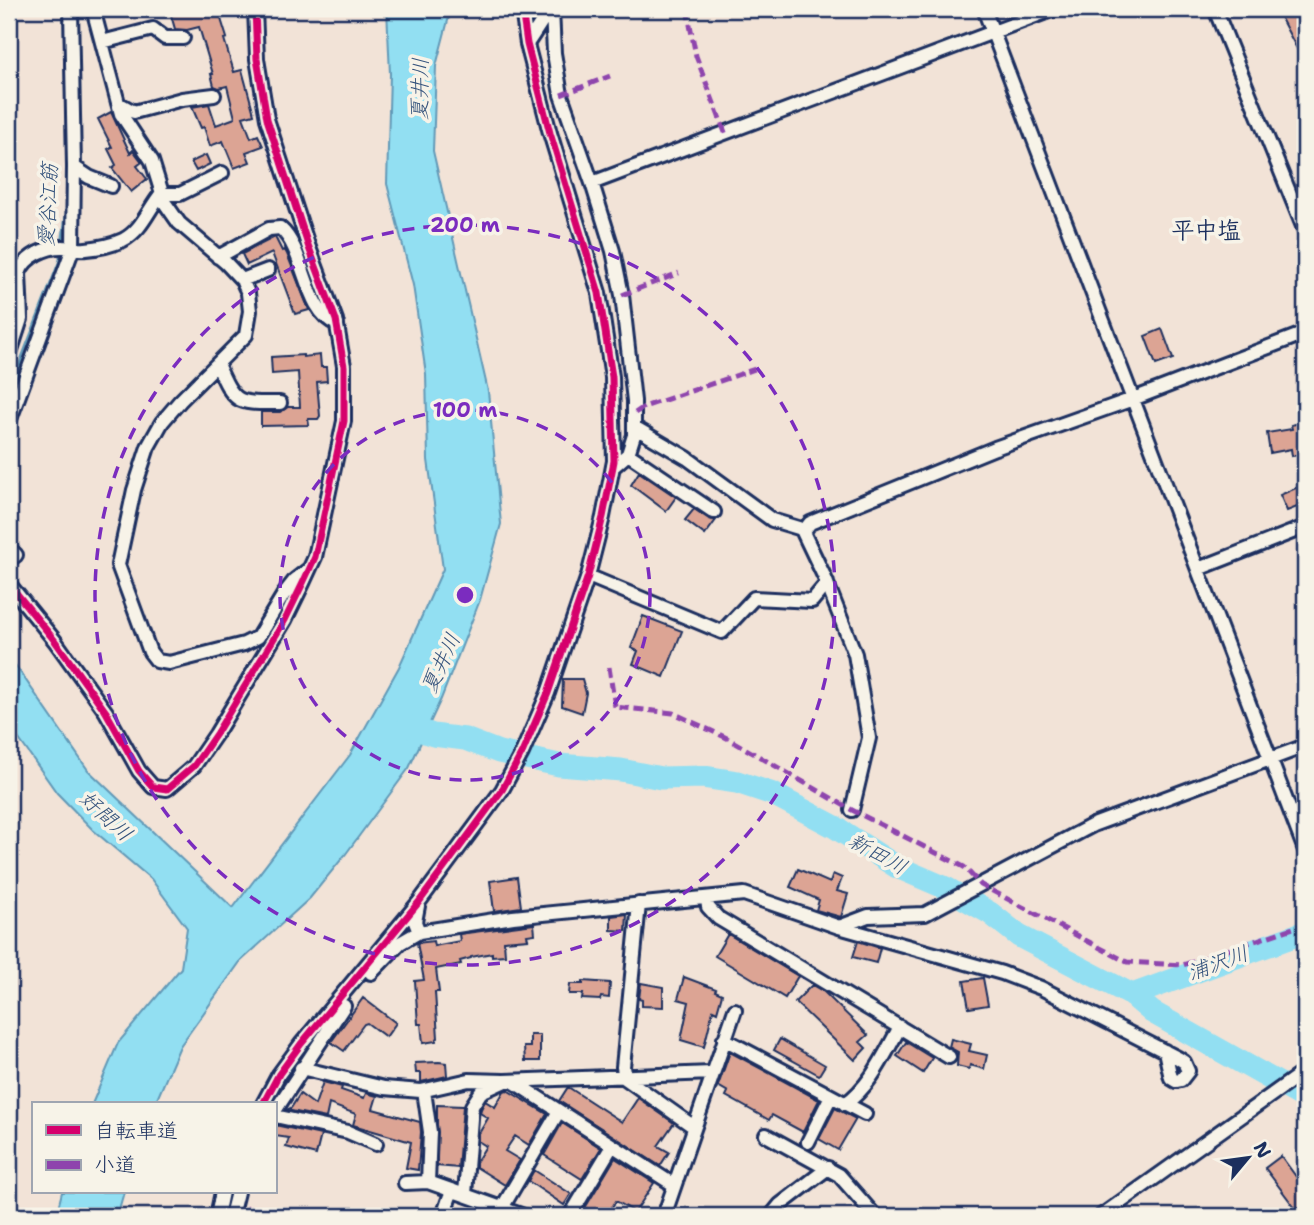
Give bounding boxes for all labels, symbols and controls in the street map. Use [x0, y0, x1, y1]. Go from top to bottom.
water label: 夏井川 [405, 57, 435, 121]
water label: 愛谷江筋 [32, 159, 64, 248]
text: 200 m [430, 211, 500, 239]
district label: 平中塩 [1172, 215, 1241, 245]
text: 100 m [433, 396, 497, 424]
centre of rings [453, 583, 477, 607]
water label: 夏井川 [415, 629, 467, 697]
water label: 好間川 [73, 784, 139, 848]
water label: 新田川 [844, 826, 912, 882]
water label: 浦沢川 [1184, 939, 1252, 987]
legend [32, 1102, 276, 1194]
text: 自転車道 [94, 1117, 178, 1145]
north arrow [1212, 1124, 1282, 1194]
text: N [1248, 1137, 1277, 1163]
text: 小道 [94, 1151, 136, 1179]

